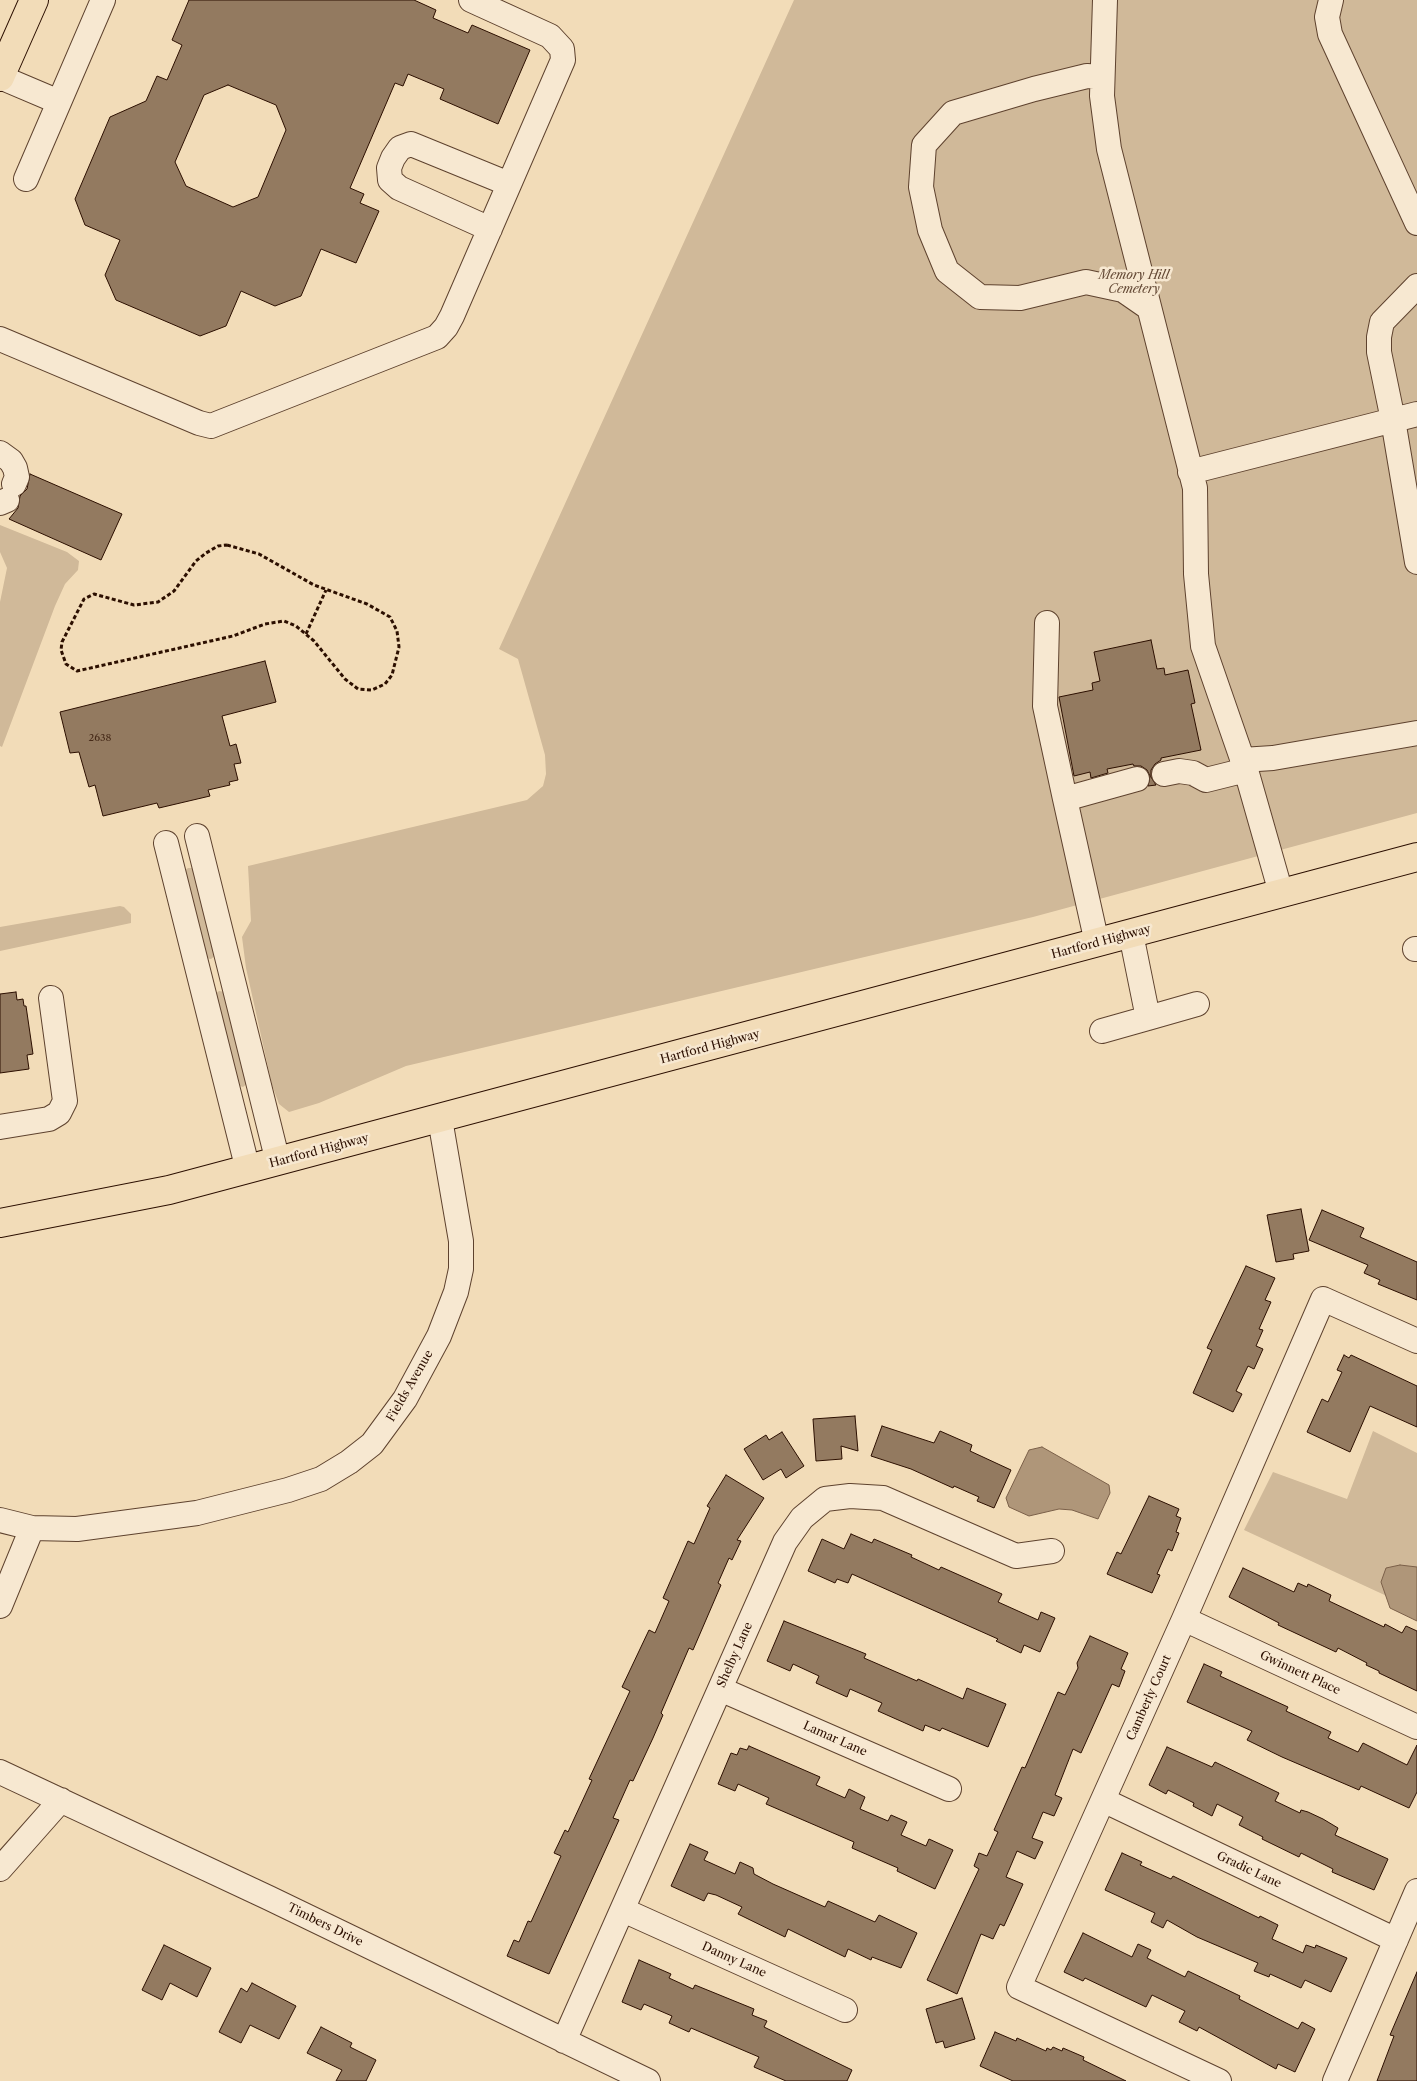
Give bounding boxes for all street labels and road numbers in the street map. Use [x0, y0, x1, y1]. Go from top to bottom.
street label: Hartford Highway [1050, 922, 1152, 962]
street label: Hartford Highway [659, 1027, 761, 1067]
street label: Hartford Highway [268, 1131, 370, 1171]
street label: Fields Avenue [384, 1348, 436, 1424]
street label: Shelby Lane [714, 1620, 756, 1690]
street label: Gwinnett Place [1257, 1648, 1343, 1698]
street label: Camberly Court [1124, 1653, 1174, 1743]
street label: Lamar Lane [801, 1719, 869, 1759]
street label: Gradic Lane [1214, 1849, 1284, 1891]
street label: Timbers Drive [285, 1900, 365, 1950]
street label: Danny Lane [700, 1939, 768, 1981]

